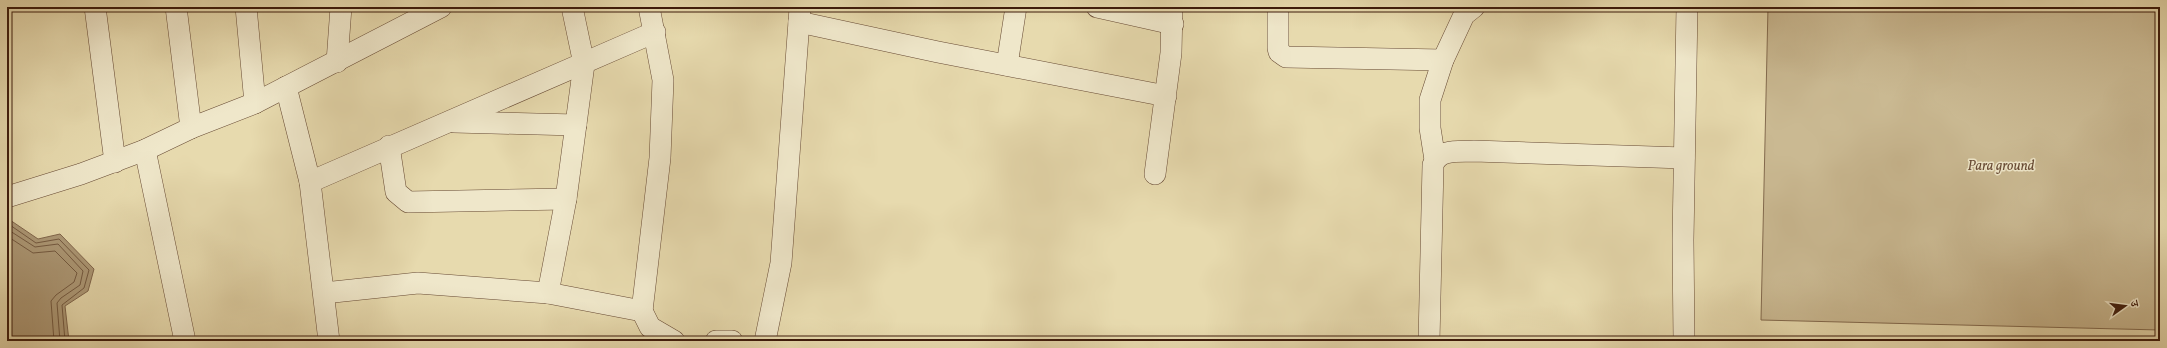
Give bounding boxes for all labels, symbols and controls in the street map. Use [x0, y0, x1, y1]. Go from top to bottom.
park label: Para ground [1967, 157, 2035, 176]
north arrow [2105, 286, 2145, 326]
text: उ [2125, 298, 2142, 310]

